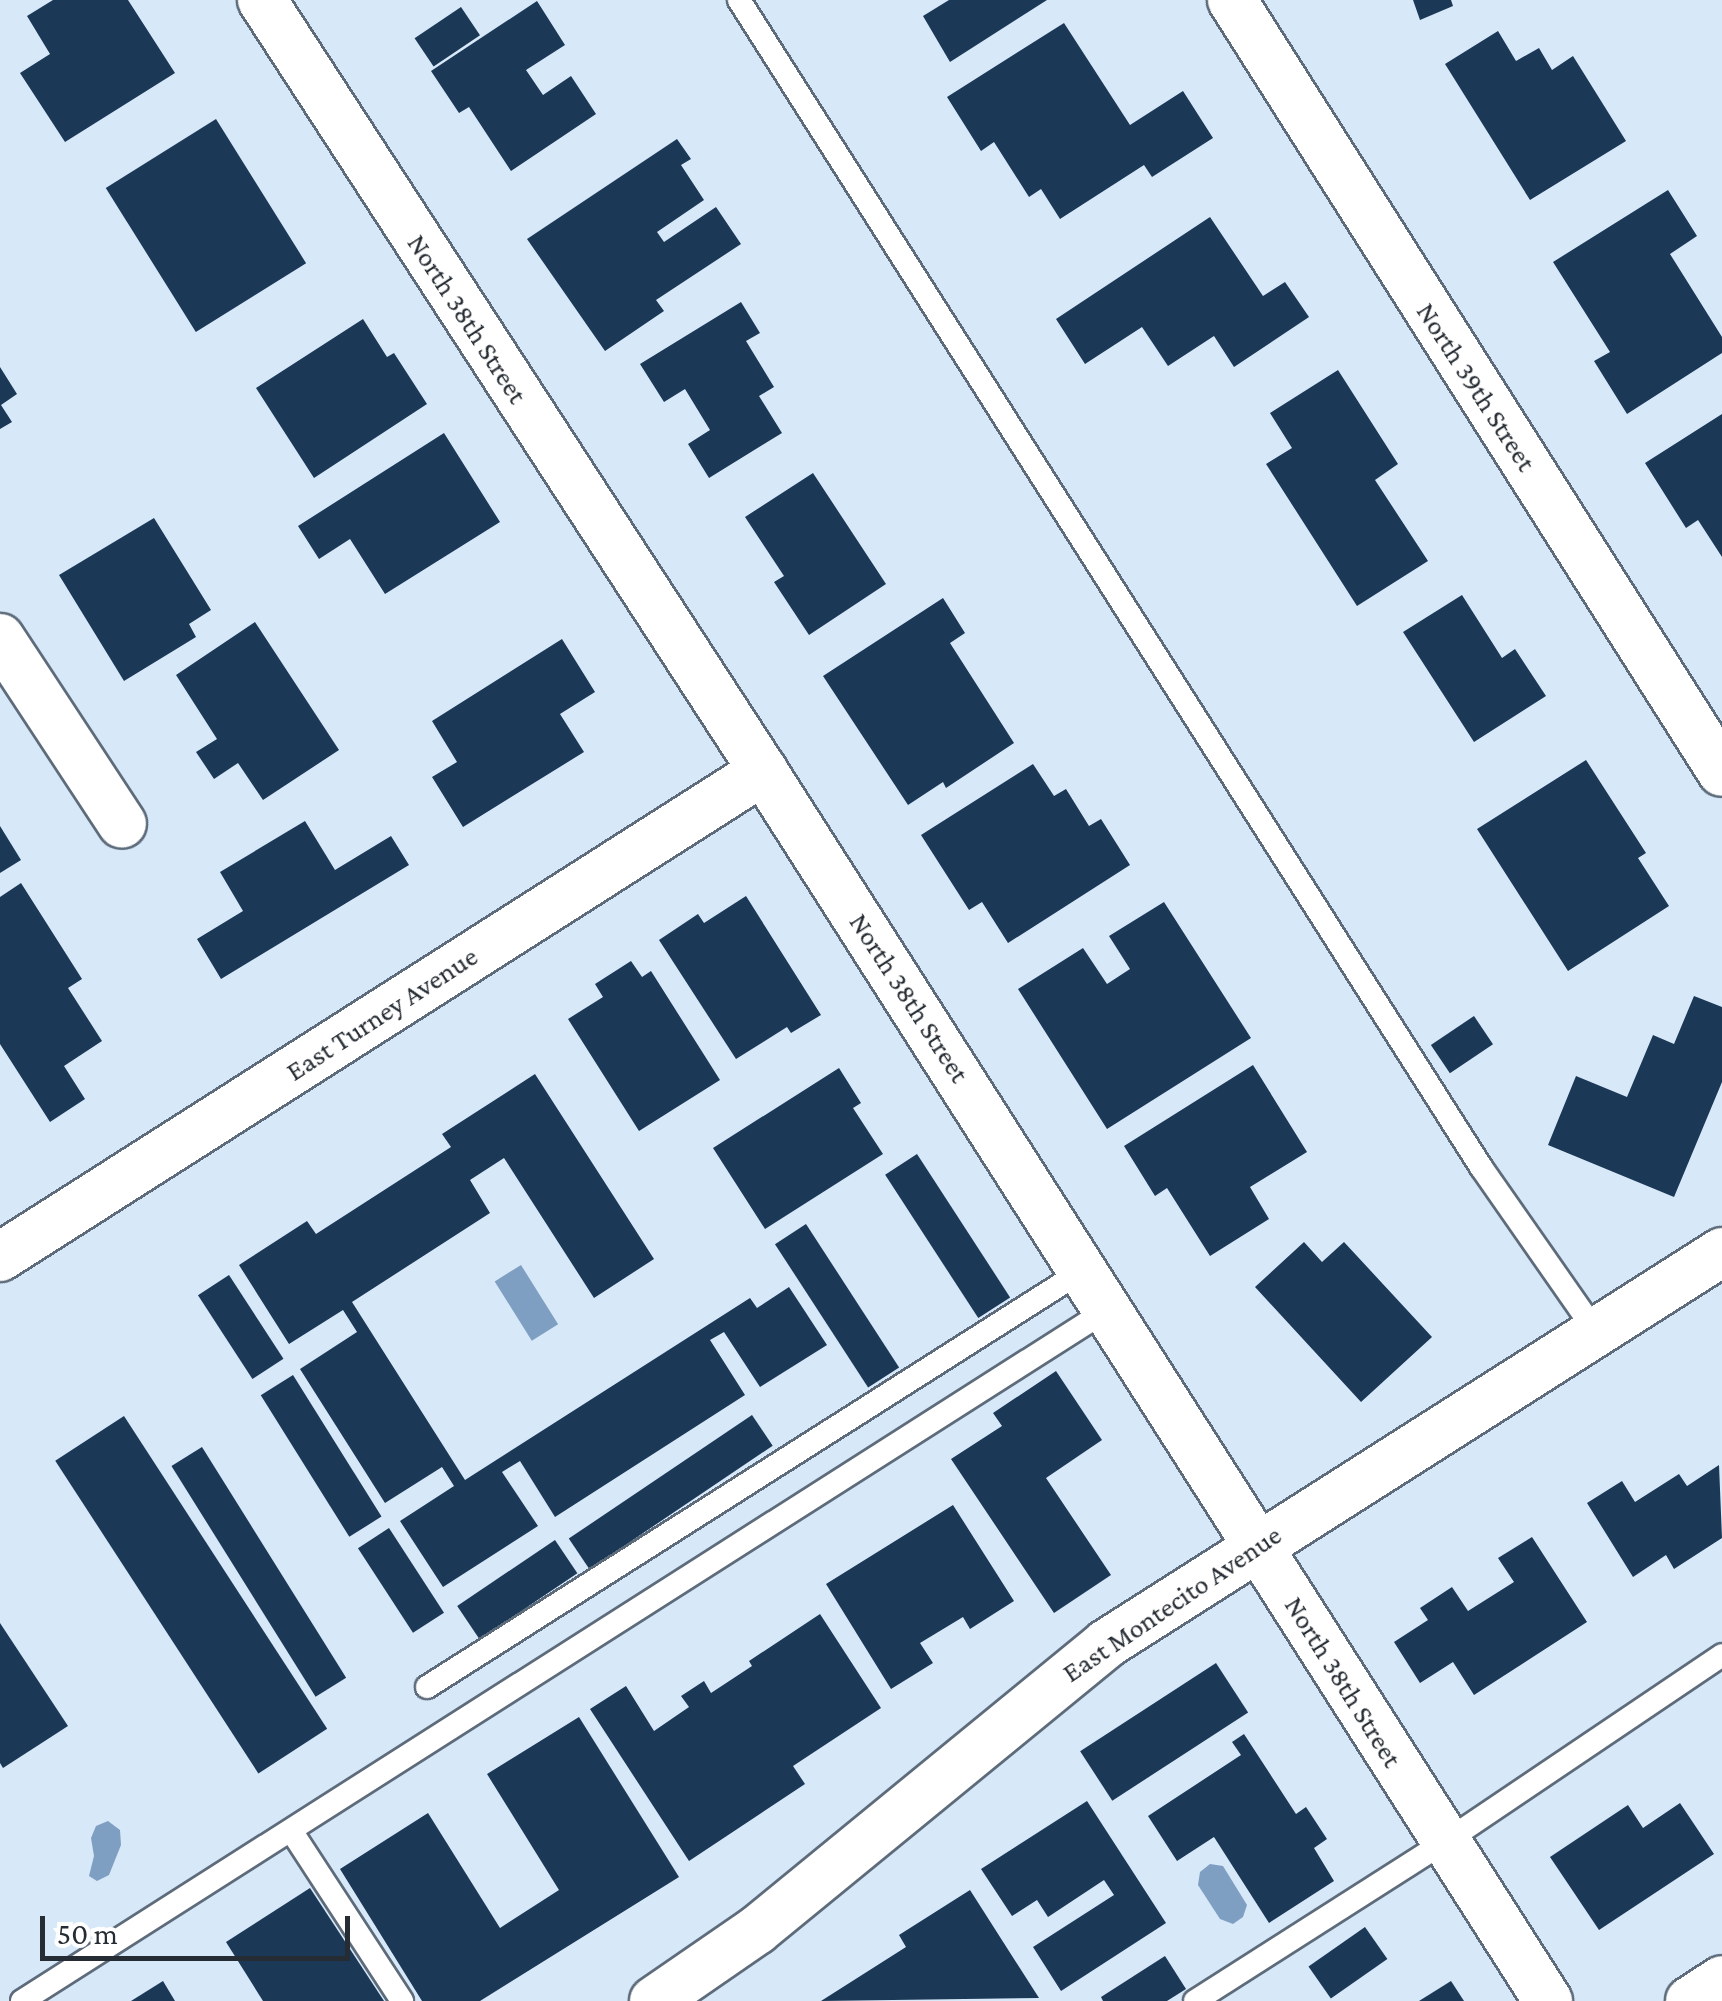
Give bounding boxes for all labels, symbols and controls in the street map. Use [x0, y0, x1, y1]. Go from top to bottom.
street label: North 38th Street [400, 228, 534, 410]
street label: North 39th Street [1409, 296, 1543, 478]
street label: North 38th Street [842, 907, 976, 1089]
street label: East Turney Avenue [280, 940, 484, 1088]
street label: East Montecito Avenue [1056, 1518, 1288, 1690]
street label: North 38th Street [1277, 1590, 1409, 1774]
scale bar [45, 1896, 355, 1958]
text: 50 m [57, 1917, 118, 1950]

